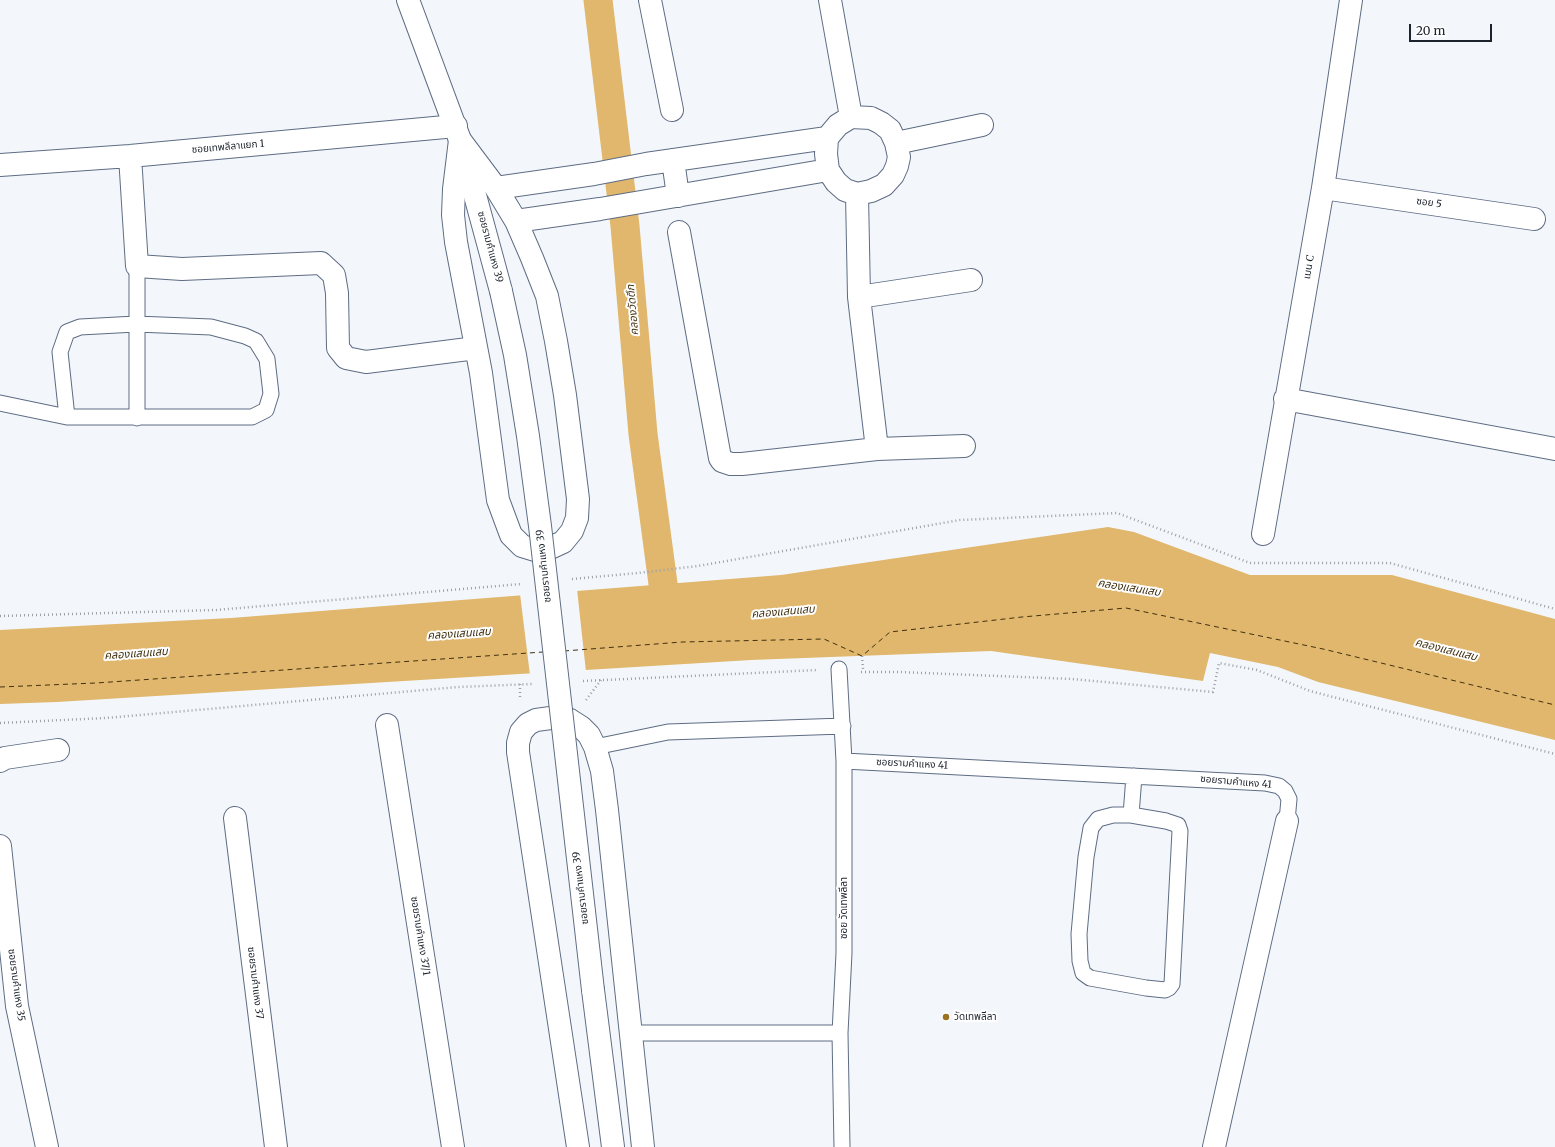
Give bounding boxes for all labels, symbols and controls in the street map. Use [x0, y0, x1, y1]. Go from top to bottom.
scale bar [1411, 16, 1494, 42]
text: 20 m [1416, 23, 1445, 38]
street label: ซอยเทพลีลาแยก 1 [191, 138, 265, 156]
street label: ซอย 5 [1416, 195, 1442, 211]
street label: ซอยรามคำแหง 39 [475, 210, 505, 284]
street label: เมน C [1301, 254, 1317, 280]
water label: คลองวัดตึก [624, 284, 642, 336]
street label: ซอยรามคำแหง 39 [534, 529, 554, 603]
water label: คลองแสนแสบ [1097, 577, 1161, 599]
water label: คลองแสนแสบ [751, 603, 815, 621]
water label: คลองแสนแสบ [427, 625, 491, 643]
water label: คลองแสนแสบ [1414, 636, 1478, 664]
water label: คลองแสนแสบ [104, 645, 168, 663]
street label: ซอยรามคำแหง 41 [876, 756, 948, 772]
street label: ซอยรามคำแหง 41 [1200, 773, 1272, 791]
street label: ซอยรามคำแหง 39 [571, 851, 591, 925]
street label: ซอย วัดเทพลีลา [838, 877, 850, 939]
street label: ซอยรามคำแหง 37/1 [408, 896, 432, 976]
street label: ซอยรามคำแหง 37 [245, 946, 265, 1020]
street label: ซอยรามคำแหง 35 [5, 948, 27, 1022]
place label: วัดเทพลีลา [954, 1011, 997, 1023]
marker: วัดเทพลีลา [941, 1012, 951, 1022]

